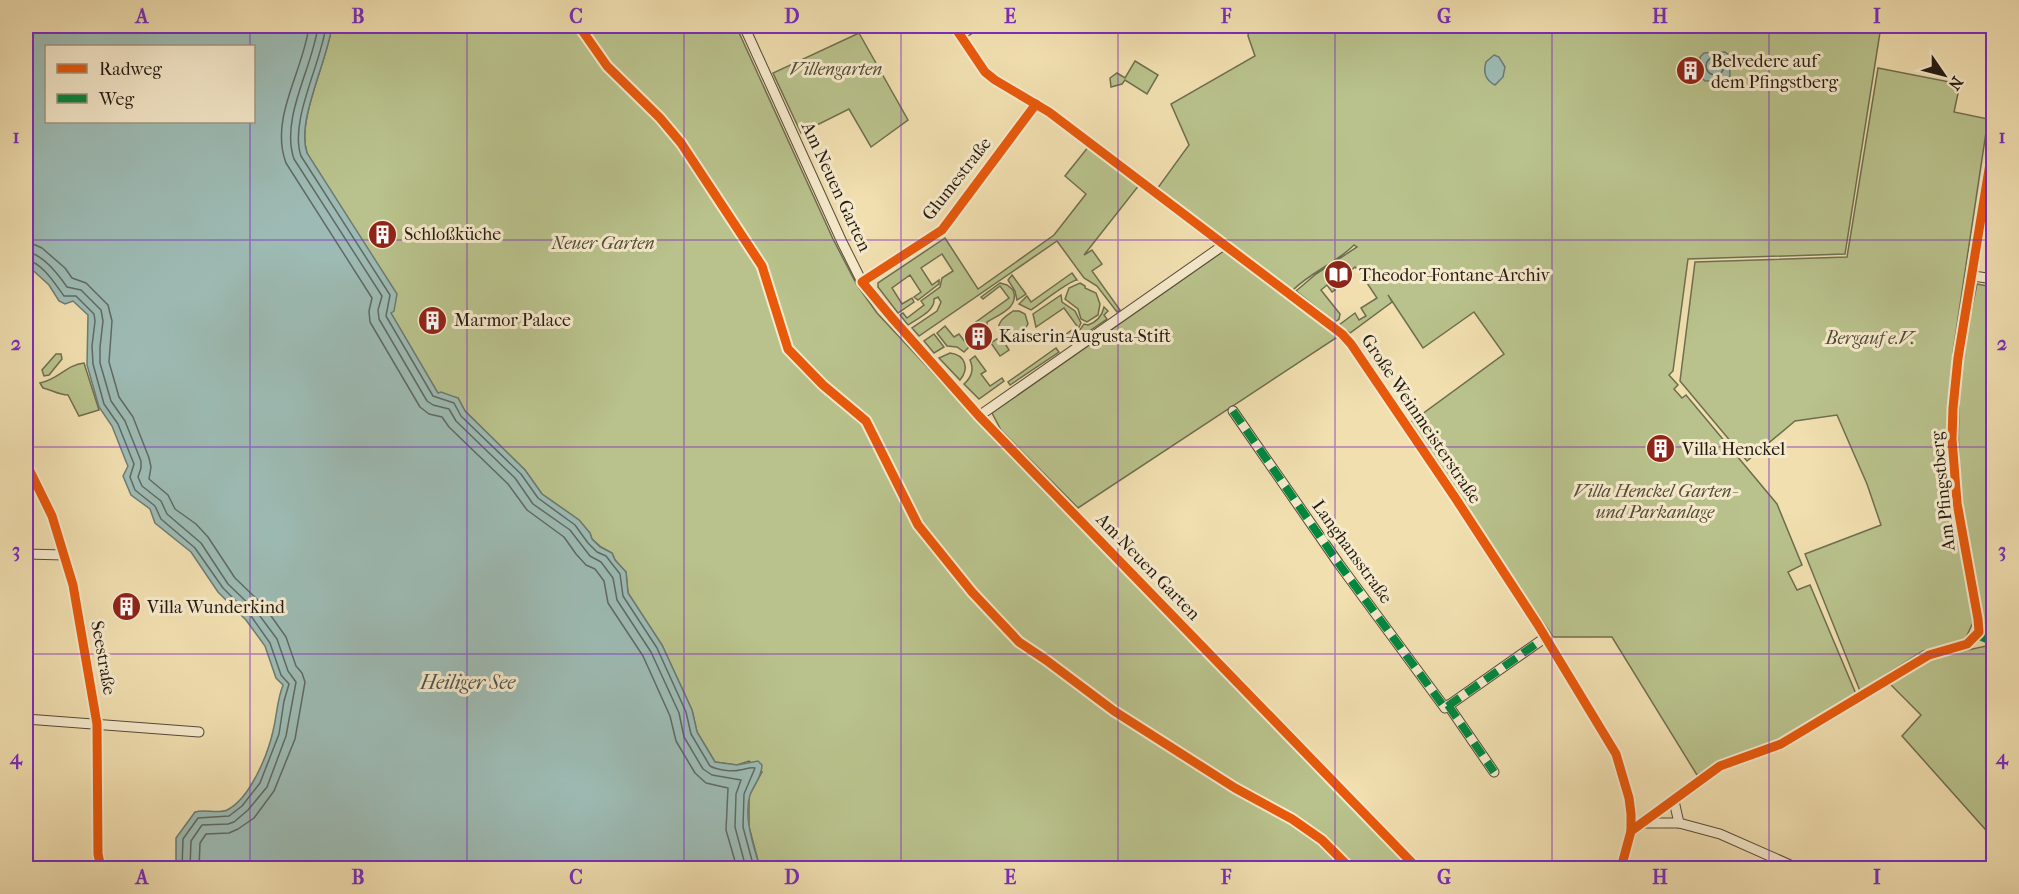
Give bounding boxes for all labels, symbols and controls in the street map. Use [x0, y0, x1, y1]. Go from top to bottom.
text: A [134, 5, 150, 28]
text: B [351, 5, 365, 28]
text: C [569, 5, 583, 28]
text: D [784, 5, 800, 28]
text: E [1004, 5, 1016, 28]
text: F [1220, 5, 1232, 28]
text: G [1437, 5, 1451, 28]
text: H [1652, 5, 1668, 28]
text: I [1873, 5, 1881, 28]
legend [45, 45, 255, 123]
north arrow [1914, 45, 1974, 105]
place label: Belvedere auf dem Pfingstberg [1711, 51, 1838, 93]
building icon: Belvedere auf dem Pfingstberg [1674, 55, 1706, 87]
text: Radweg [99, 59, 162, 80]
park label: Villengarten [790, 59, 882, 80]
text: N [1944, 73, 1967, 94]
text: Weg [98, 89, 134, 110]
street label: Am Neuen Garten [796, 118, 875, 256]
text: 1 [12, 125, 20, 148]
text: 1 [1998, 125, 2006, 148]
street label: Glumestraße [918, 133, 996, 225]
building icon: Schloßküche [367, 218, 399, 250]
place label: Schloßküche [404, 224, 501, 245]
park label: Neuer Garten [551, 233, 654, 254]
library icon: Theodor-Fontane-Archiv [1322, 259, 1354, 291]
place label: Theodor-Fontane-Archiv [1359, 265, 1551, 286]
building icon: Marmor Palace [417, 304, 449, 336]
place label: Marmor Palace [454, 310, 571, 331]
building icon: Kaiserin-Augusta-Stift [962, 320, 994, 352]
place label: Kaiserin-Augusta-Stift [999, 326, 1171, 347]
park label: Bergauf e.V. [1825, 328, 1917, 349]
street label: Große Weinmeisterstraße [1356, 330, 1486, 508]
text: 2 [11, 332, 21, 355]
text: 2 [1997, 332, 2007, 355]
street label: Am Pfingstberg [1926, 430, 1960, 553]
building icon: Villa Henckel [1645, 433, 1677, 465]
place label: Villa Henckel [1681, 439, 1785, 460]
park label: Villa Henckel Garten- und Parkanlage [1573, 481, 1739, 523]
street label: Langhansstraße [1307, 496, 1397, 608]
street label: Am Neuen Garten [1091, 508, 1205, 625]
text: 3 [12, 539, 20, 562]
text: 3 [1998, 539, 2006, 562]
building icon: Villa Wunderkind [110, 591, 142, 623]
place label: Villa Wunderkind [146, 597, 285, 618]
street label: Seestraße [86, 619, 120, 697]
water label: Heiliger See [420, 671, 516, 694]
text: 4 [9, 746, 23, 770]
text: 4 [1995, 746, 2009, 770]
text: A [134, 866, 150, 889]
text: B [351, 866, 365, 889]
text: C [569, 866, 583, 889]
text: D [784, 866, 800, 889]
text: E [1004, 866, 1016, 889]
text: F [1220, 866, 1232, 889]
text: G [1437, 866, 1451, 889]
text: H [1652, 866, 1668, 889]
text: I [1873, 866, 1881, 889]

